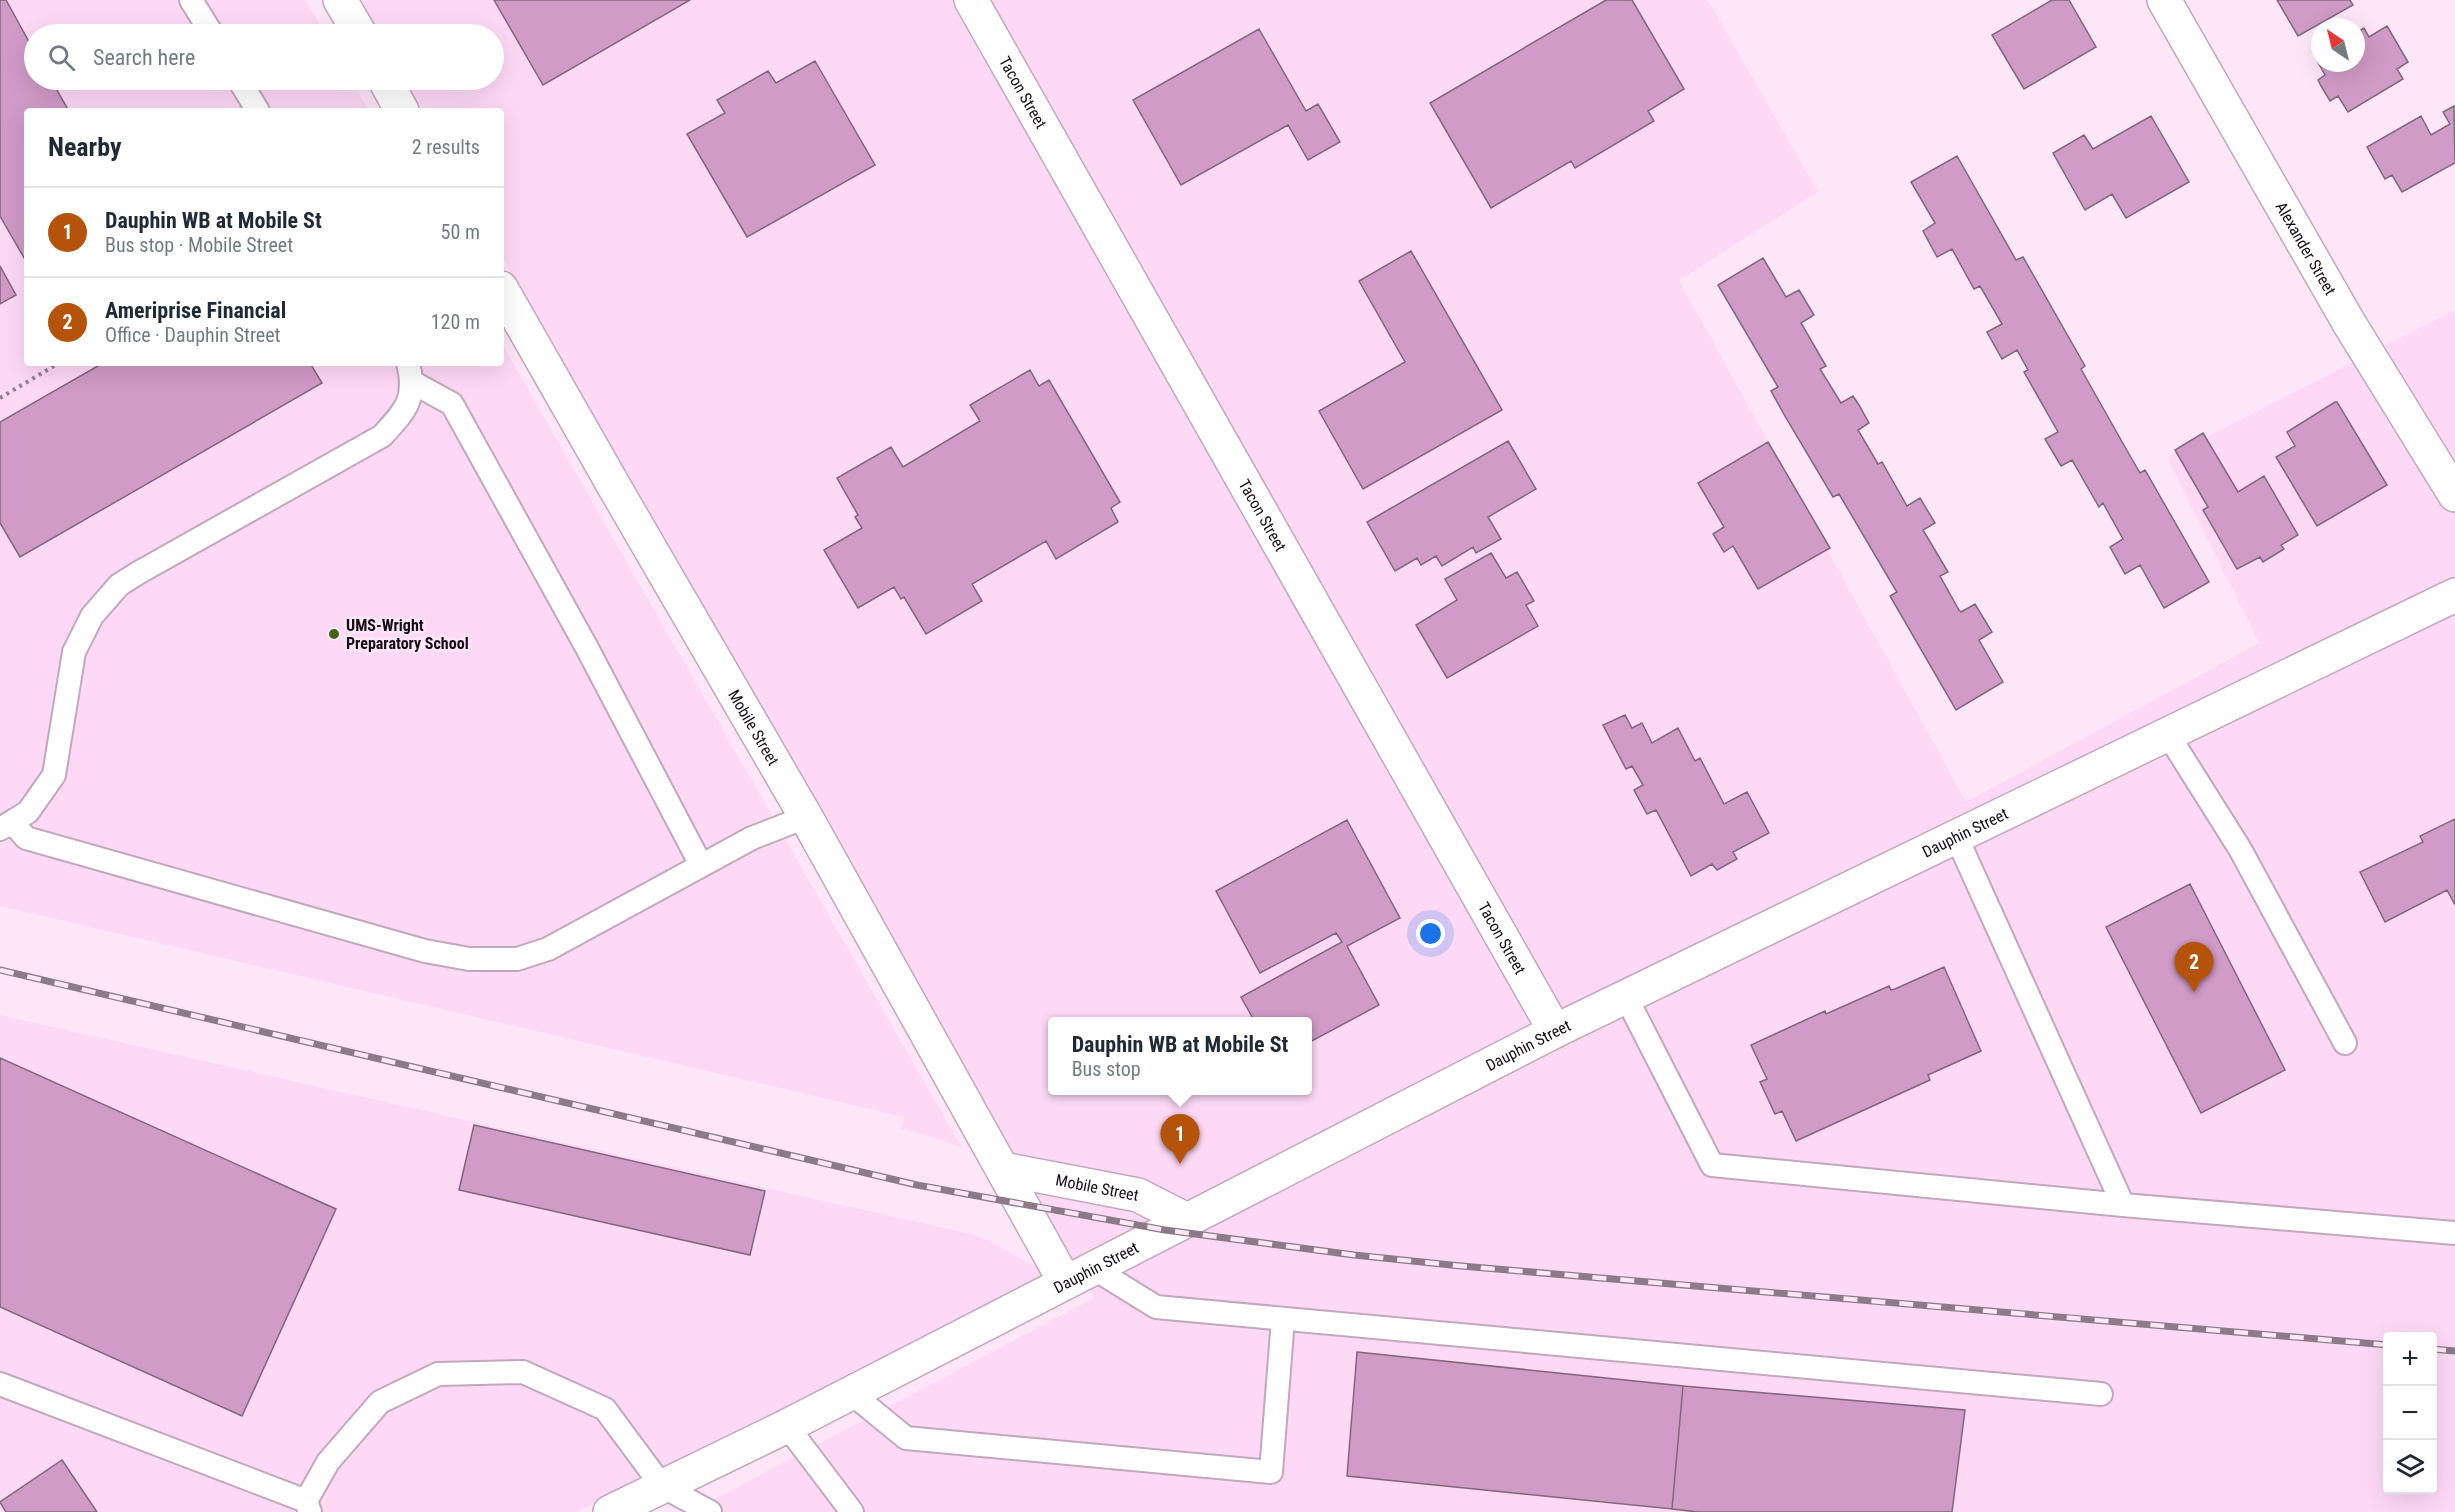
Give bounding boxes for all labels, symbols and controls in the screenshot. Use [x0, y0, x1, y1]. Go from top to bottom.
north arrow [2311, 18, 2365, 72]
search box [24, 24, 504, 90]
icon: search [45, 41, 78, 74]
text: Search here [93, 45, 195, 70]
street label: Tacon Street [995, 53, 1051, 132]
text: Nearby [48, 132, 122, 162]
text: 2 results [412, 135, 480, 159]
street label: Alexander Street [2272, 198, 2340, 298]
text: Dauphin WB at Mobile St [105, 208, 322, 233]
text: 1 [62, 220, 73, 244]
text: 50 m [441, 220, 480, 244]
text: Bus stop · Mobile Street [105, 233, 293, 257]
text: Ameriprise Financial [105, 298, 286, 323]
text: 2 [62, 310, 73, 334]
text: 120 m [431, 310, 480, 334]
text: Office · Dauphin Street [105, 323, 281, 347]
street label: Tacon Street [1235, 476, 1291, 555]
place label: UMS-Wright Preparatory School [346, 616, 469, 653]
marker: UMS-Wright Preparatory School [327, 627, 341, 641]
street label: Mobile Street [725, 686, 783, 769]
street label: Dauphin Street [1919, 803, 2011, 861]
street label: Tacon Street [1474, 899, 1530, 977]
your location [1416, 919, 1445, 948]
pin: 2 [2174, 942, 2214, 992]
street label: Dauphin Street [1482, 1015, 1574, 1075]
popup [1048, 1017, 1312, 1095]
text: Dauphin WB at Mobile St [1072, 1032, 1288, 1057]
text: Bus stop [1072, 1057, 1141, 1081]
pin: 1 [1160, 1114, 1200, 1164]
street label: Mobile Street [1054, 1170, 1141, 1204]
street label: Dauphin Street [1050, 1237, 1142, 1297]
map controls [2383, 1332, 2437, 1494]
button: + [2383, 1332, 2437, 1386]
button: − [2383, 1386, 2437, 1440]
button: layers [2383, 1440, 2437, 1494]

